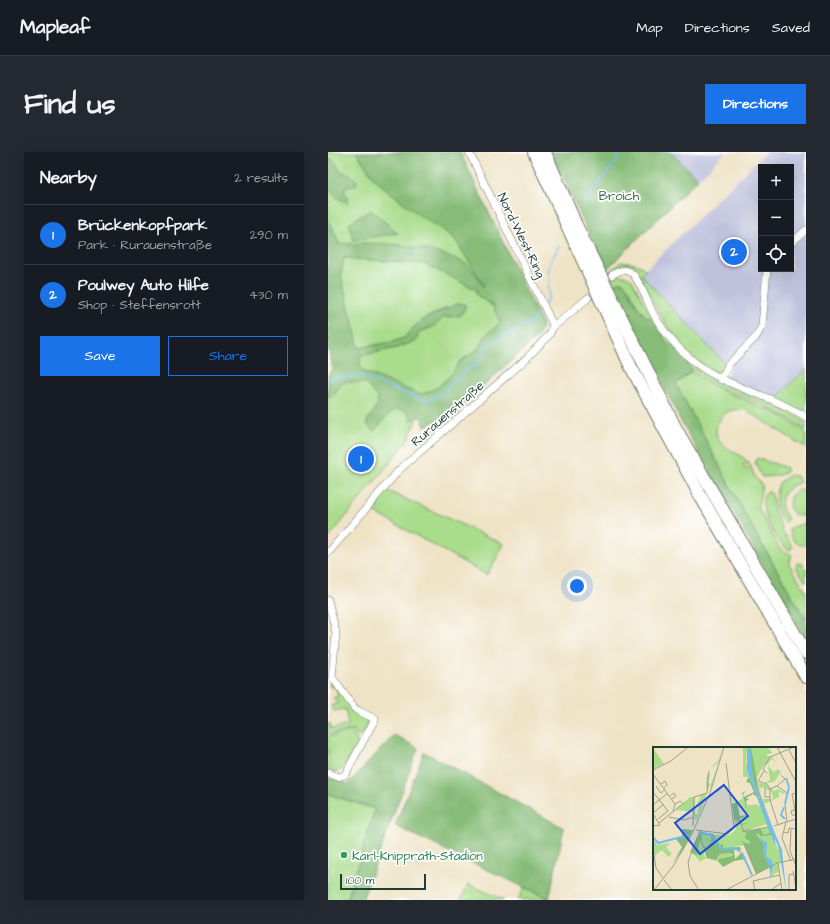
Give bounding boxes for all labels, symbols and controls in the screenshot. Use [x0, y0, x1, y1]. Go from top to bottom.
text: Mapleaf [20, 14, 90, 41]
text: Map [636, 18, 663, 38]
text: Directions [685, 18, 750, 38]
text: Saved [772, 18, 810, 38]
button: Directions [705, 84, 806, 124]
text: Find us [24, 85, 115, 124]
map controls [758, 164, 794, 272]
button: + [758, 164, 794, 200]
text: Nearby [40, 166, 97, 190]
text: 2 results [234, 169, 288, 187]
park label: Broich [599, 187, 640, 205]
street label: Nord-West-Ring [492, 190, 550, 282]
button: − [758, 200, 794, 236]
text: Brückenkopfpark [78, 215, 207, 236]
text: 1 [52, 226, 54, 244]
text: 290 m [250, 226, 288, 244]
text: Park · Rurauenstraße [78, 236, 212, 254]
button: locate [758, 236, 794, 272]
pin: 2 [721, 237, 747, 267]
text: Poulwey Auto Hilfe [78, 275, 209, 296]
text: 2 [49, 286, 57, 304]
text: 430 m [249, 286, 288, 304]
text: Shop · Steffensrott [78, 296, 201, 314]
button: Save [40, 336, 160, 376]
button: Share [168, 336, 288, 376]
street label: Rurauenstraße [407, 377, 488, 451]
pin: 1 [348, 444, 374, 474]
your location [567, 576, 587, 596]
inset map [653, 747, 796, 890]
place label: Karl-Knipprath-Stadion [352, 847, 483, 865]
marker: Karl-Knipprath-Stadion [339, 850, 349, 860]
scale bar [340, 872, 426, 891]
text: 100 m [346, 873, 374, 888]

